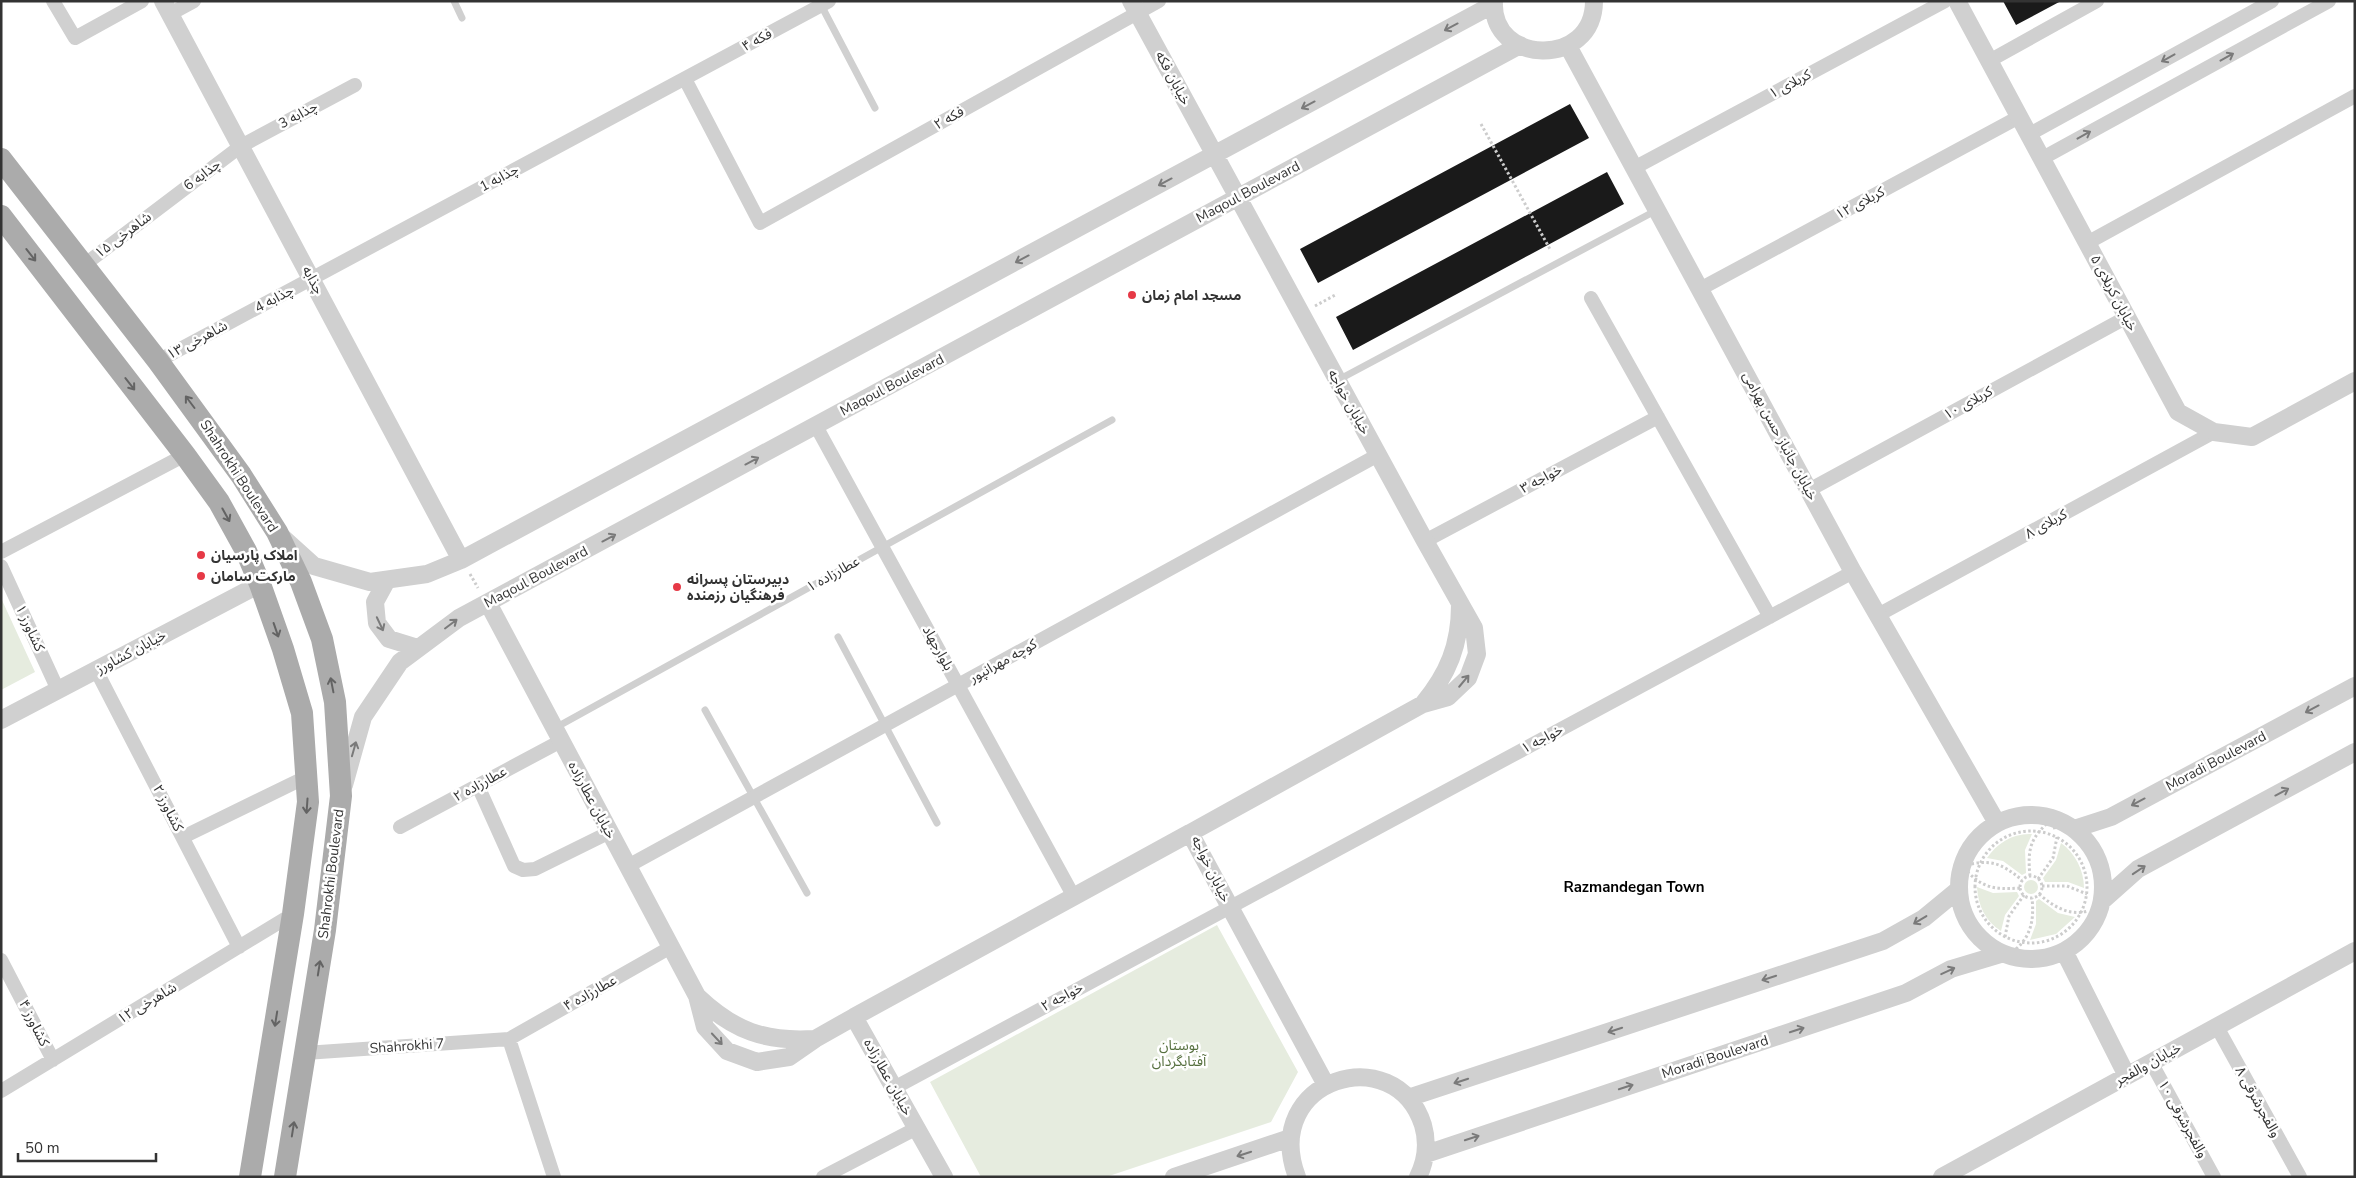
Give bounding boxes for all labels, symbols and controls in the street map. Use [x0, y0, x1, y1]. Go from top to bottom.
one-way arrow [1444, 23, 1459, 32]
street label: فکه ۴ [739, 24, 775, 56]
street label: خیابان فکه [1151, 48, 1195, 108]
one-way arrow [2219, 52, 2234, 62]
one-way arrow [2161, 54, 2176, 64]
street label: کربلای ۱ [1766, 65, 1815, 103]
street label: چذابه 3 [275, 97, 321, 133]
one-way arrow [1301, 100, 1316, 110]
street label: فکه ۲ [930, 102, 968, 134]
one-way arrow [2076, 130, 2091, 139]
street label: چذابه 6 [180, 155, 224, 195]
street label: Maqoul Boulevard [1193, 157, 1303, 227]
street label: چذابه 1 [476, 160, 522, 196]
one-way arrow [1158, 177, 1173, 187]
street label: کربلای ۱۲ [1832, 182, 1888, 224]
street label: شاهرخی ۱۵ [91, 207, 155, 263]
one-way arrow [26, 248, 36, 262]
street label: خیابان کربلای ۵ [2086, 252, 2142, 334]
one-way arrow [1015, 255, 1030, 264]
street label: چذابه [298, 262, 328, 298]
street label: چذابه 4 [251, 281, 297, 317]
place label: مسجد امام زمان [1142, 286, 1241, 306]
marker: مسجد امام زمان [1126, 289, 1138, 301]
street label: شاهرخی ۱۳ [163, 316, 231, 364]
street label: Maqoul Boulevard [837, 350, 947, 420]
street label: خیابان خواجه [1323, 366, 1375, 438]
street label: خیابان جانباز حسن بهرامی [1738, 368, 1822, 504]
one-way arrow [125, 377, 135, 391]
street label: کربلای ۱۰ [1940, 382, 1996, 424]
one-way arrow [184, 396, 195, 409]
street label: Shahrokhi Boulevard [195, 416, 283, 536]
one-way arrow [744, 456, 759, 466]
street label: خواجه ۳ [1517, 460, 1565, 498]
street label: کربلای ۸ [2022, 505, 2071, 543]
one-way arrow [221, 507, 231, 522]
one-way arrow [601, 533, 616, 543]
street label: Maqoul Boulevard [481, 542, 591, 612]
place label: املاک پارسیان [211, 546, 298, 565]
marker: املاک پارسیان [195, 549, 207, 561]
street label: عطارزاده ۱ [803, 552, 863, 596]
place label: مارکت سامان [211, 567, 296, 586]
marker: مارکت سامان [195, 570, 207, 582]
place label: دبیرستان پسرانه فرهنگیان رزمنده [687, 570, 789, 605]
marker: دبیرستان پسرانه فرهنگیان رزمنده [671, 581, 683, 593]
street label: کشاورز ۱ [11, 601, 49, 655]
one-way arrow [376, 616, 386, 631]
one-way arrow [444, 619, 458, 629]
one-way arrow [272, 622, 282, 638]
street label: بلوارجهاد [918, 622, 958, 674]
street label: خیابان کشاورز [92, 626, 169, 679]
street label: کوچه مهرانپور [965, 634, 1041, 688]
one-way arrow [1458, 674, 1469, 687]
one-way arrow [326, 678, 336, 694]
one-way arrow [2305, 705, 2320, 714]
street label: خواجه ۱ [1518, 720, 1566, 758]
street label: Moradi Boulevard [2162, 727, 2270, 795]
one-way arrow [350, 741, 359, 757]
street label: خیابان عطارزاده [564, 758, 620, 842]
street label: عطارزاده ۲ [450, 762, 510, 806]
street label: کشاورز ۲ [148, 781, 188, 835]
one-way arrow [2274, 787, 2289, 796]
one-way arrow [302, 798, 311, 814]
one-way arrow [2131, 798, 2146, 808]
street label: Shahrokhi Boulevard [314, 808, 348, 940]
street label: خیابان خواجه [1187, 833, 1235, 905]
one-way arrow [2132, 864, 2146, 874]
district label: Razmandegan Town [1563, 877, 1705, 897]
one-way arrow [1914, 916, 1928, 926]
one-way arrow [314, 961, 324, 977]
one-way arrow [1940, 966, 1955, 975]
street label: عطارزاده ۴ [560, 971, 620, 1015]
one-way arrow [1761, 974, 1777, 984]
street label: شاهرخی ۱۲ [114, 978, 180, 1028]
street label: خواجه ۲ [1038, 978, 1086, 1016]
street label: کشاورز ۴ [14, 996, 54, 1050]
one-way arrow [270, 1010, 280, 1026]
one-way arrow [1789, 1024, 1805, 1034]
one-way arrow [1608, 1026, 1623, 1035]
street label: Moradi Boulevard [1659, 1031, 1771, 1083]
one-way arrow [711, 1033, 723, 1046]
street label: Shahrokhi 7 [369, 1034, 445, 1058]
street label: خیابان عطارزاده [859, 1035, 917, 1119]
park label: بوستان آفتابگردان [1152, 1036, 1207, 1071]
street label: خیابان والفجر [2111, 1038, 2185, 1091]
street label: والفجرشرقی ۸ [2231, 1063, 2285, 1141]
one-way arrow [1453, 1077, 1469, 1086]
street label: والفجرشرقی ۱۰ [2154, 1077, 2212, 1161]
one-way arrow [1618, 1081, 1634, 1091]
one-way arrow [288, 1121, 298, 1137]
scale bar [18, 1130, 155, 1162]
one-way arrow [1464, 1133, 1479, 1142]
text: 50 m [25, 1138, 60, 1158]
one-way arrow [1236, 1149, 1252, 1159]

